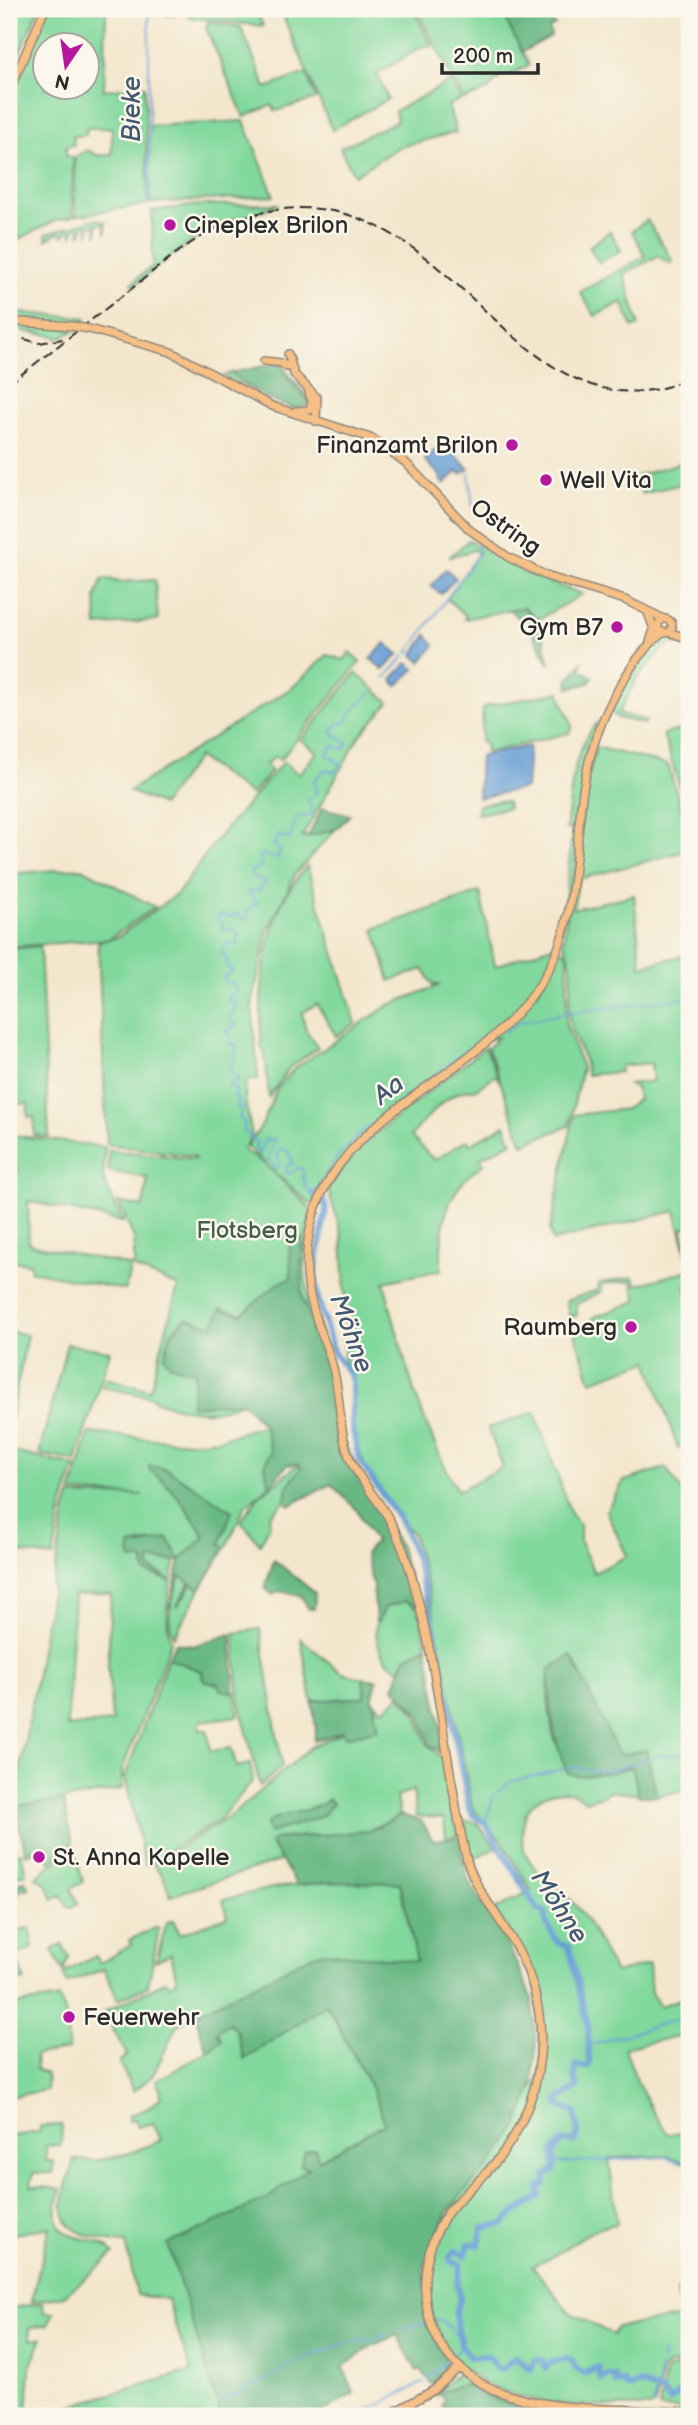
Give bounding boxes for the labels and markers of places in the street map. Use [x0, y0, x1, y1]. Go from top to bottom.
place label: Cineplex Brilon [184, 211, 348, 240]
marker: Cineplex Brilon [162, 217, 178, 233]
place label: Finanzamt Brilon [316, 431, 498, 460]
marker: Finanzamt Brilon [504, 437, 520, 453]
place label: Well Vita [560, 466, 652, 495]
marker: Well Vita [538, 472, 554, 488]
place label: Gym B7 [520, 613, 603, 642]
marker: Gym B7 [609, 619, 625, 635]
place label: Raumberg [503, 1313, 617, 1342]
marker: Raumberg [623, 1319, 639, 1335]
place label: St. Anna Kapelle [53, 1843, 230, 1872]
marker: St. Anna Kapelle [31, 1849, 47, 1865]
place label: Feuerwehr [83, 2003, 200, 2032]
marker: Feuerwehr [61, 2009, 77, 2025]

